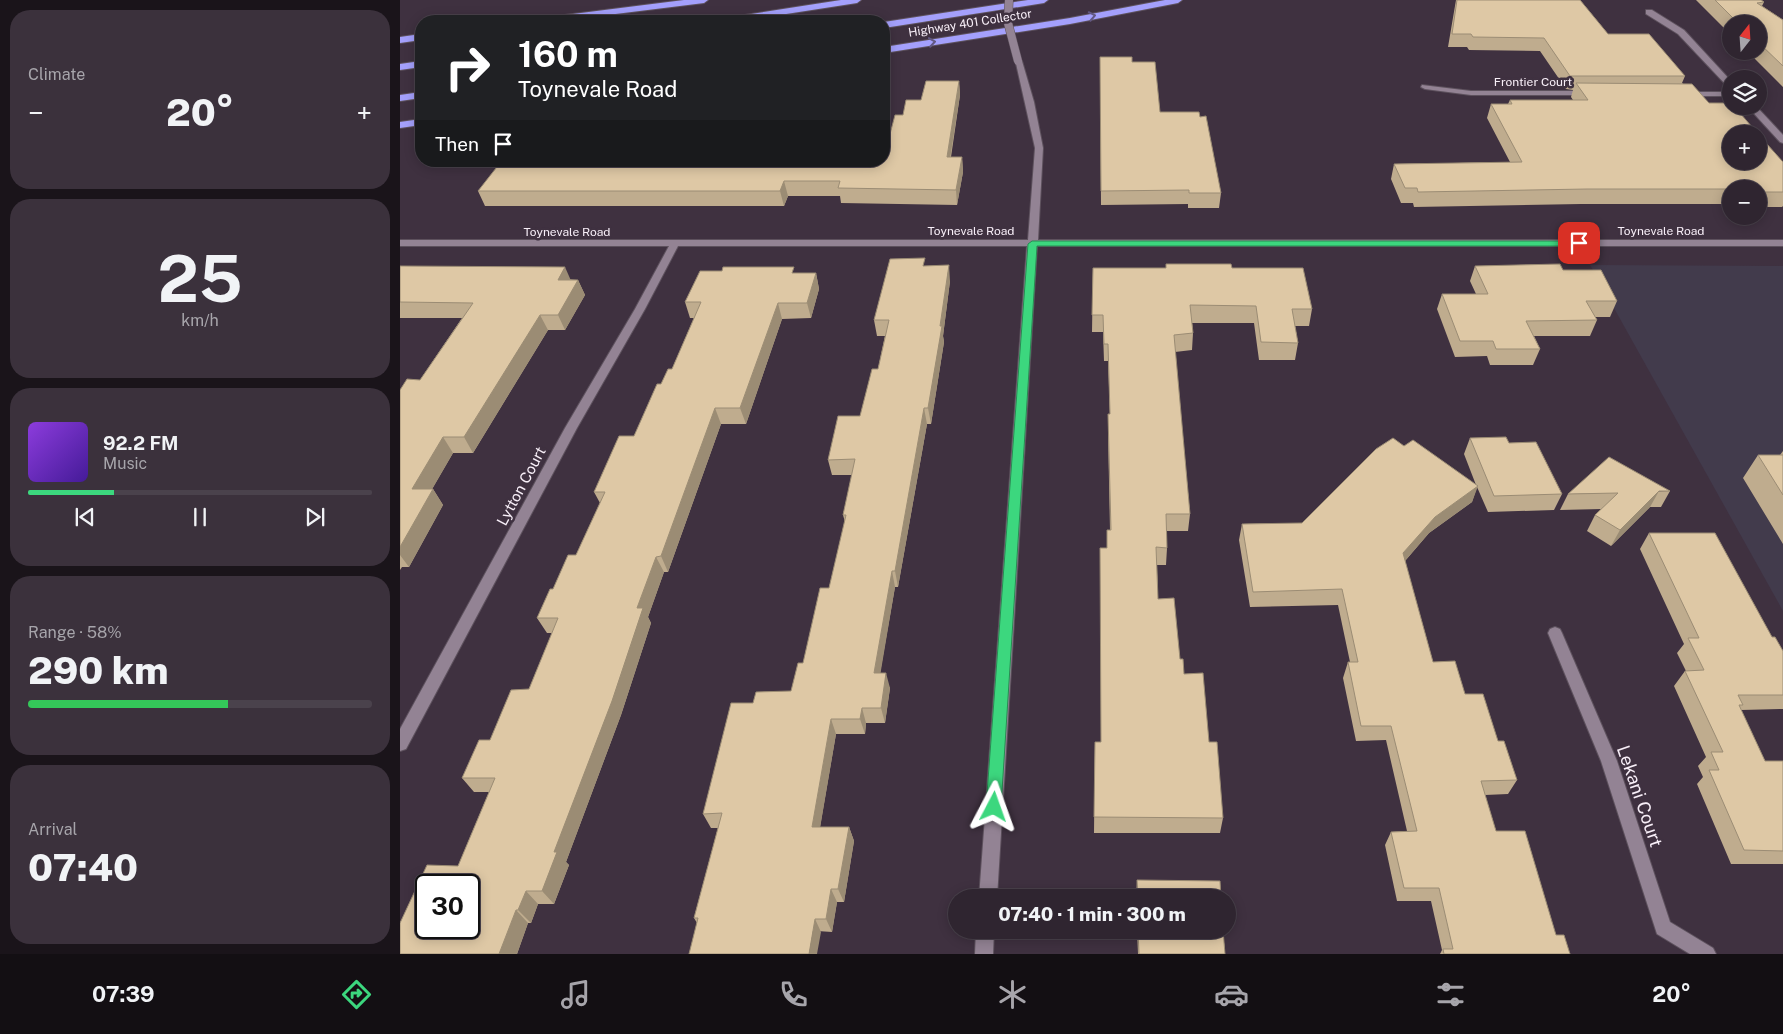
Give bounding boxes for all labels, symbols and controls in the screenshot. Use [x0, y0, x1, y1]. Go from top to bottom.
street label: Highway 401 Collector [907, 6, 1033, 40]
one-way arrow [1088, 12, 1097, 22]
north arrow [1722, 15, 1768, 60]
map controls [1722, 15, 1767, 225]
text: 160 m [518, 34, 618, 75]
icon: right [435, 35, 500, 100]
one-way arrow [928, 37, 936, 48]
text: Climate [28, 65, 85, 84]
button: layers [1722, 70, 1767, 115]
street label: Frontier Court [1494, 75, 1573, 89]
text: Toynevale Road [518, 76, 677, 102]
text: 20° [166, 90, 234, 135]
text: − [28, 96, 44, 129]
text: + [356, 96, 372, 129]
button: + [1722, 125, 1767, 170]
icon: arrive [489, 130, 517, 158]
text: Then [435, 133, 479, 155]
button: − [1722, 180, 1767, 225]
pin [1558, 222, 1600, 264]
street label: Toynevale Road [928, 224, 1014, 238]
street label: Toynevale Road [1618, 224, 1704, 238]
street label: Toynevale Road [524, 225, 610, 239]
icon: arrive [1565, 229, 1593, 257]
text: 25 [157, 240, 243, 317]
text: km/h [181, 311, 219, 330]
text: 92.2 FM [103, 432, 179, 454]
street label: Lytton Court [493, 444, 549, 528]
text: Music [103, 454, 147, 473]
icon: previous [71, 503, 99, 531]
icon: pause [186, 503, 214, 531]
icon: next [301, 503, 329, 531]
text: Range · 58% [28, 623, 122, 642]
text: 290 km [28, 648, 169, 693]
street label: Lekani Court [1613, 742, 1667, 850]
position arrow [967, 780, 1019, 832]
text: Arrival [28, 820, 77, 839]
text: 07:40 [28, 845, 138, 890]
speed limit sign: 30 [415, 874, 480, 939]
text: 07:40 · 1 min · 300 m [998, 903, 1186, 925]
icon: directions [339, 977, 374, 1012]
icon: music [558, 977, 593, 1012]
icon: phone [776, 977, 811, 1012]
icon: climate [995, 977, 1030, 1012]
icon: car [1214, 977, 1249, 1012]
icon: filters [1433, 977, 1468, 1012]
text: 07:39 [92, 981, 155, 1007]
text: 20° [1652, 981, 1691, 1007]

